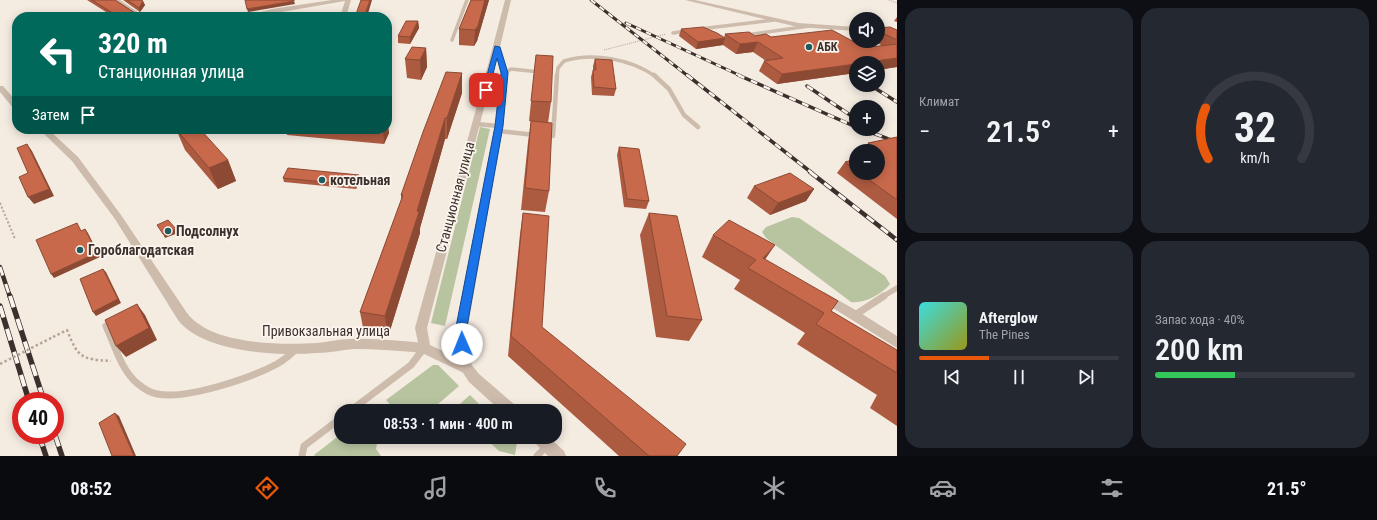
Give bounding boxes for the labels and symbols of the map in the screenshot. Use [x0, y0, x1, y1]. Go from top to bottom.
place label: АБК [817, 40, 838, 54]
marker: АБК [804, 42, 814, 52]
pin [469, 73, 503, 107]
street label: Станционная улица [433, 140, 477, 254]
place label: котельная [330, 172, 391, 188]
marker: котельная [317, 175, 327, 185]
place label: Подсолнух [176, 223, 240, 239]
marker: Подсолнух [163, 226, 173, 236]
place label: Гороблагодатская [88, 242, 194, 258]
marker: Гороблагодатская [75, 245, 85, 255]
street label: Привокзальная улица [262, 323, 390, 339]
position arrow [441, 323, 483, 365]
speed limit sign: 40 [12, 392, 64, 444]

